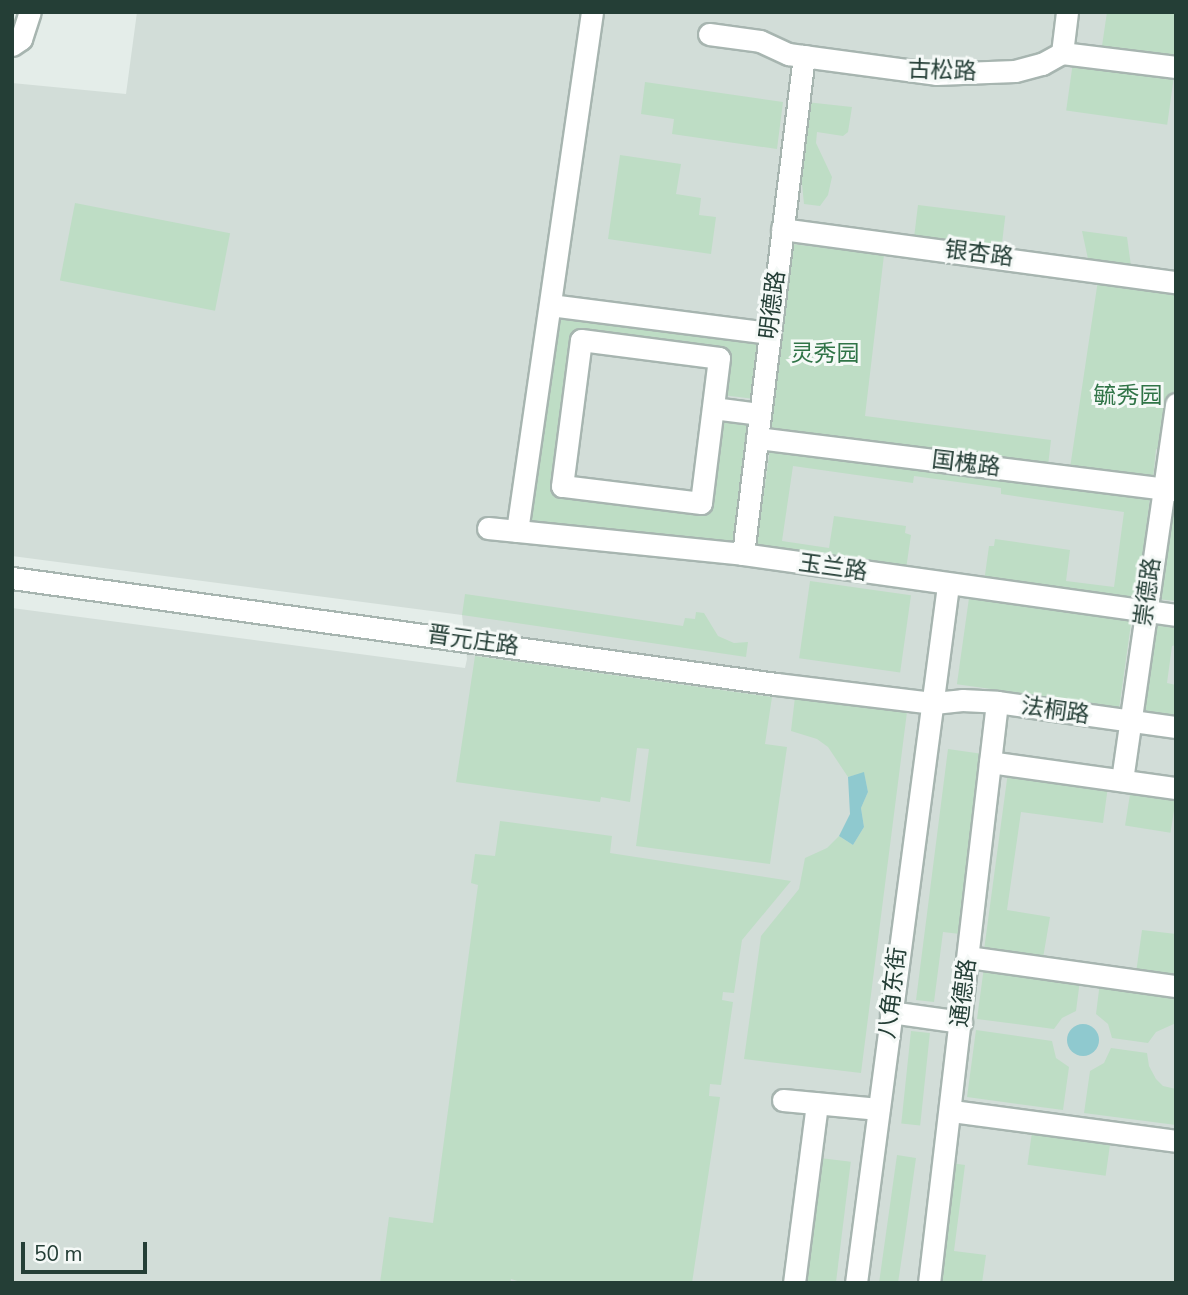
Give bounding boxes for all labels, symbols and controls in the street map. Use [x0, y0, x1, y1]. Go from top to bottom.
street label: 古松路 [907, 56, 977, 86]
street label: 银杏路 [943, 236, 1015, 272]
street label: 明德路 [755, 269, 791, 341]
park label: 灵秀园 [791, 340, 859, 368]
park label: 毓秀园 [1094, 382, 1162, 410]
street label: 国槐路 [930, 446, 1002, 482]
street label: 玉兰路 [797, 550, 869, 586]
street label: 崇德路 [1130, 556, 1166, 628]
street label: 晋元庄路 [426, 621, 520, 661]
street label: 法桐路 [1019, 693, 1091, 729]
street label: 八角东街 [874, 946, 912, 1040]
street label: 通德路 [946, 957, 982, 1029]
scale bar [24, 1228, 150, 1272]
text: 50 m [34, 1240, 83, 1268]

